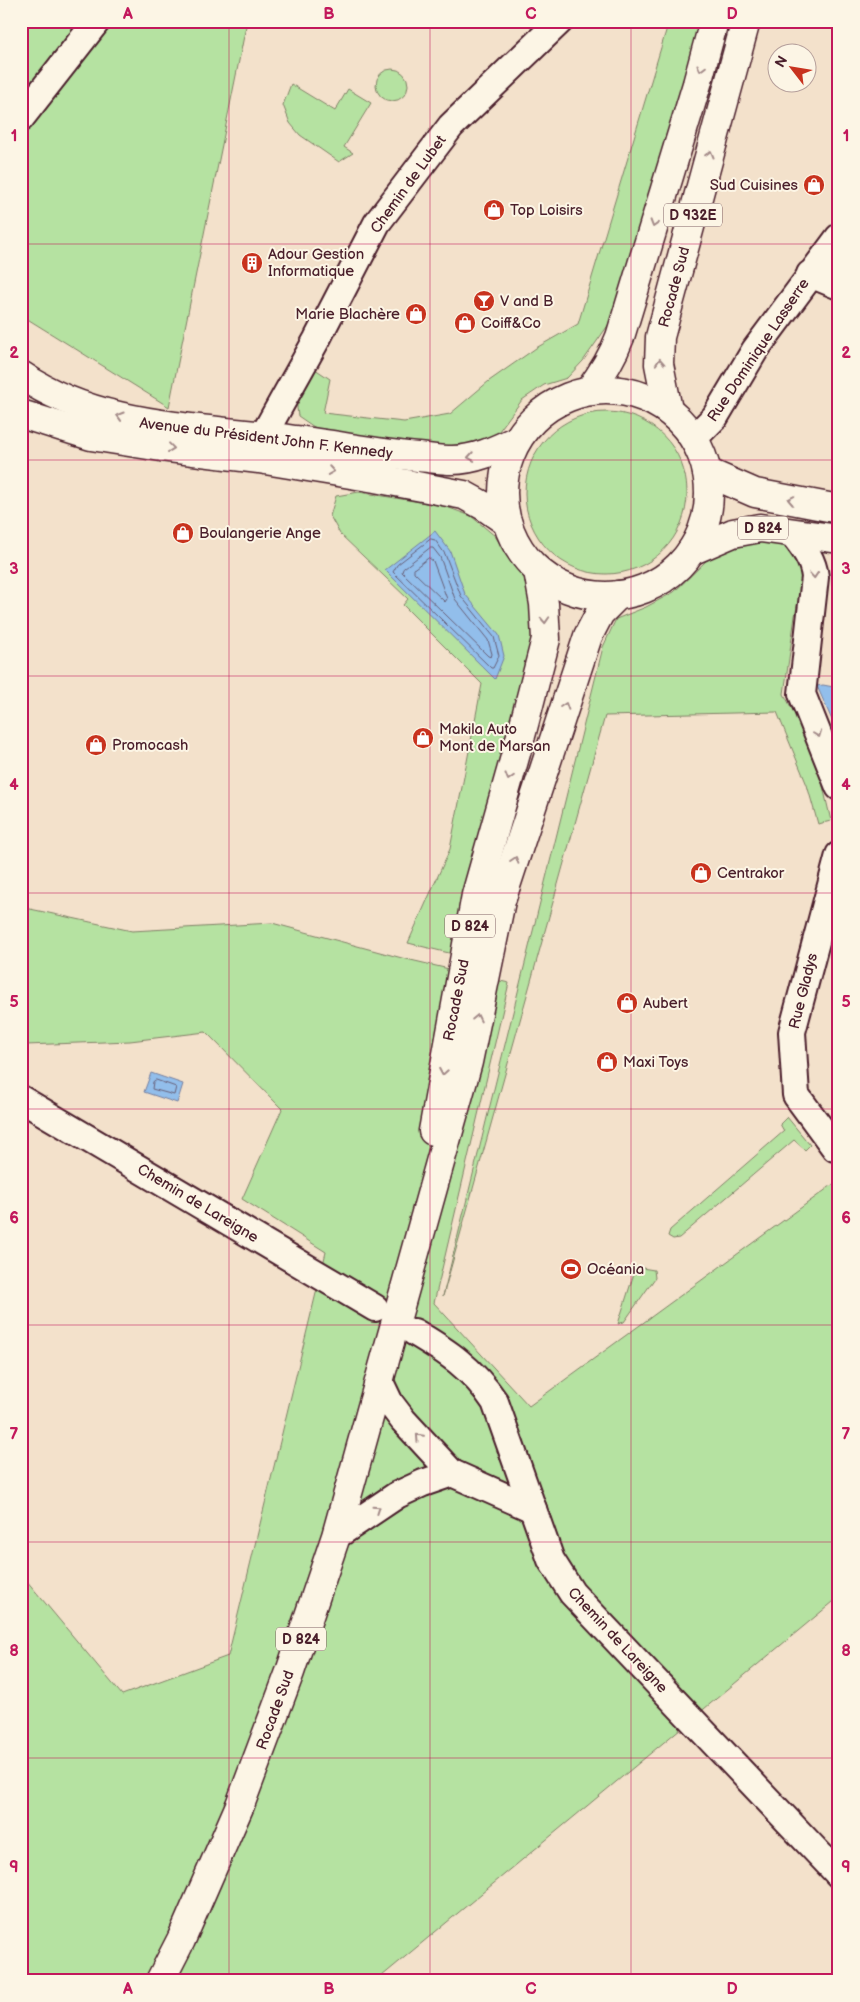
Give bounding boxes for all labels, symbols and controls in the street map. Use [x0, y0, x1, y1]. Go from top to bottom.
text: A [122, 5, 133, 24]
text: B [323, 5, 335, 24]
text: C [525, 5, 537, 24]
text: D [726, 5, 738, 24]
north arrow [768, 42, 818, 92]
text: N [771, 53, 791, 70]
one-way arrow [696, 64, 707, 73]
text: 1 [11, 127, 17, 146]
text: 1 [843, 127, 849, 146]
street label: Chemin de Lubet [366, 131, 451, 237]
one-way arrow [705, 150, 715, 158]
shop icon: Sud Cuisines [802, 173, 826, 197]
place label: Sud Cuisines [710, 176, 799, 195]
shop icon: Top Loisirs [482, 198, 506, 222]
place label: Top Loisirs [510, 201, 583, 220]
road number: D 932E [664, 204, 722, 226]
one-way arrow [650, 219, 660, 228]
place label: Adour Gestion Informatique [268, 245, 364, 281]
street label: Rocade Sud [655, 245, 694, 330]
building icon: Adour Gestion Informatique [240, 251, 264, 275]
street label: Rue Dominique Lasserre [703, 275, 814, 426]
bar icon: V and B [472, 289, 496, 313]
place label: V and B [500, 292, 553, 311]
shop icon: Marie Blachère [404, 302, 428, 326]
place label: Marie Blachère [295, 305, 400, 324]
shop icon: Coiff&Co [453, 311, 477, 335]
place label: Coiff&Co [481, 314, 541, 333]
text: 2 [9, 344, 19, 363]
text: 2 [841, 344, 851, 363]
one-way arrow [654, 358, 665, 366]
one-way arrow [116, 412, 124, 422]
street label: Avenue du Président John F. Kennedy [138, 414, 394, 463]
one-way arrow [167, 442, 175, 453]
one-way arrow [467, 452, 476, 462]
one-way arrow [327, 465, 336, 475]
one-way arrow [786, 495, 795, 506]
road number: D 824 [738, 516, 788, 540]
shop icon: Boulangerie Ange [171, 521, 195, 545]
place label: Boulangerie Ange [199, 524, 321, 543]
text: 3 [9, 560, 19, 579]
text: 3 [841, 560, 851, 579]
one-way arrow [809, 571, 820, 579]
one-way arrow [539, 616, 550, 624]
one-way arrow [559, 702, 569, 710]
place label: Makila Auto Mont de Marsan [439, 720, 550, 756]
shop icon: Makila Auto Mont de Marsan [411, 726, 435, 750]
one-way arrow [812, 729, 822, 737]
shop icon: Promocash [84, 733, 108, 757]
place label: Promocash [112, 736, 188, 755]
one-way arrow [505, 773, 515, 781]
text: 4 [9, 776, 19, 795]
text: 4 [841, 776, 851, 795]
one-way arrow [509, 857, 519, 865]
shop icon: Centrakor [689, 861, 713, 885]
place label: Centrakor [717, 864, 785, 883]
road number: D 824 [445, 914, 495, 938]
street label: Rue Gladys [785, 951, 822, 1031]
street label: Rocade Sud [439, 958, 474, 1043]
shop icon: Aubert [615, 991, 639, 1015]
text: 5 [9, 993, 19, 1012]
text: 5 [841, 993, 851, 1012]
place label: Aubert [643, 994, 688, 1013]
one-way arrow [471, 1014, 482, 1023]
shop icon: Maxi Toys [595, 1050, 619, 1074]
place label: Maxi Toys [623, 1053, 689, 1072]
one-way arrow [439, 1068, 449, 1076]
street label: Chemin de Lareigne [134, 1160, 262, 1247]
text: 6 [9, 1209, 19, 1228]
text: 6 [841, 1209, 851, 1228]
sports icon: Océania [559, 1257, 583, 1281]
place label: Océania [587, 1260, 644, 1279]
text: 7 [10, 1425, 19, 1444]
text: 7 [842, 1425, 851, 1444]
one-way arrow [416, 1434, 425, 1443]
one-way arrow [371, 1506, 380, 1515]
street label: Chemin de Lareigne [564, 1583, 672, 1697]
road number: D 824 [276, 1628, 326, 1650]
text: 8 [9, 1642, 19, 1661]
text: 8 [841, 1642, 851, 1661]
street label: Rocade Sud [252, 1668, 299, 1752]
text: 9 [9, 1858, 19, 1877]
text: 9 [841, 1858, 851, 1877]
text: A [122, 1980, 133, 1999]
text: B [323, 1980, 335, 1999]
text: C [525, 1980, 537, 1999]
text: D [726, 1980, 738, 1999]

